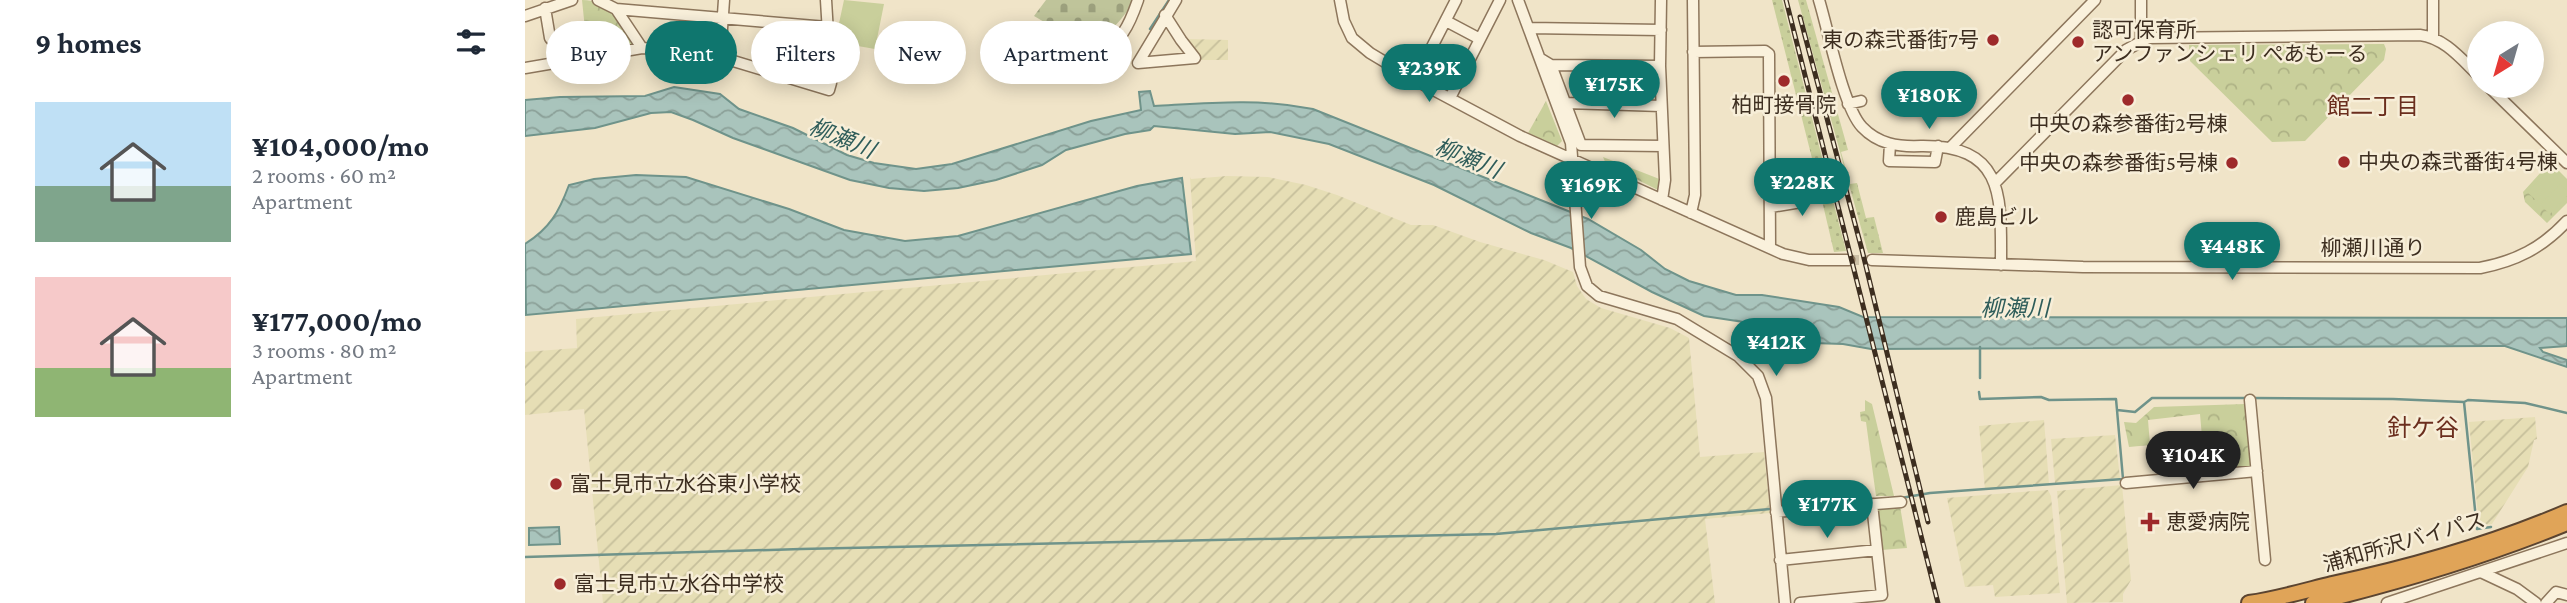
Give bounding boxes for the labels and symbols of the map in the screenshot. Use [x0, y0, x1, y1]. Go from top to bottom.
place label: 認可保育所 アンファンシェリ ぺあもーる [2092, 18, 2367, 66]
north arrow [2467, 21, 2545, 98]
place label: 東の森弐番街7号 [1822, 28, 1979, 52]
marker: 東の森弐番街7号 [1985, 32, 2001, 48]
marker: 認可保育所 アンファンシェリ ぺあもーる [2070, 34, 2086, 50]
pin: ¥239K [1380, 44, 1478, 104]
pin: ¥175K [1565, 60, 1663, 120]
pin: ¥180K [1880, 72, 1978, 131]
marker: 柏町接骨院 [1776, 73, 1792, 89]
marker: 中央の森参番街2号棟 [2120, 92, 2136, 108]
place label: 柏町接骨院 [1732, 93, 1837, 117]
district label: 館二丁目 [2327, 93, 2419, 119]
place label: 中央の森参番街2号棟 [2028, 112, 2228, 136]
water label: 柳瀬川 [805, 113, 882, 164]
water label: 柳瀬川 [1431, 133, 1508, 184]
place label: 中央の森弐番街4号棟 [2358, 150, 2558, 174]
place label: 中央の森参番街5号棟 [2019, 151, 2218, 175]
marker: 中央の森弐番街4号棟 [2336, 154, 2352, 170]
marker: 中央の森参番街5号棟 [2224, 155, 2240, 171]
pin: ¥228K [1753, 158, 1851, 218]
pin: ¥169K [1542, 162, 1640, 221]
place label: 鹿島ビル [1955, 205, 2039, 229]
marker: 鹿島ビル [1933, 209, 1949, 225]
pin: ¥448K [2183, 222, 2281, 282]
street label: 柳瀬川通り [2321, 236, 2426, 260]
water label: 柳瀬川 [1981, 295, 2053, 321]
pin: ¥412K [1727, 318, 1825, 378]
district label: 針ケ谷 [2387, 414, 2459, 441]
pin: ¥104K [2144, 432, 2242, 491]
place label: 富士見市立水谷東小学校 [570, 472, 801, 496]
marker: 富士見市立水谷東小学校 [548, 476, 564, 492]
pin: ¥177K [1778, 480, 1876, 540]
street label: 浦和所沢バイパス [2320, 507, 2488, 577]
place label: 恵愛病院 [2166, 510, 2250, 534]
marker: 恵愛病院 [2140, 512, 2160, 532]
place label: 富士見市立水谷中学校 [574, 572, 784, 596]
marker: 富士見市立水谷中学校 [552, 576, 568, 592]

